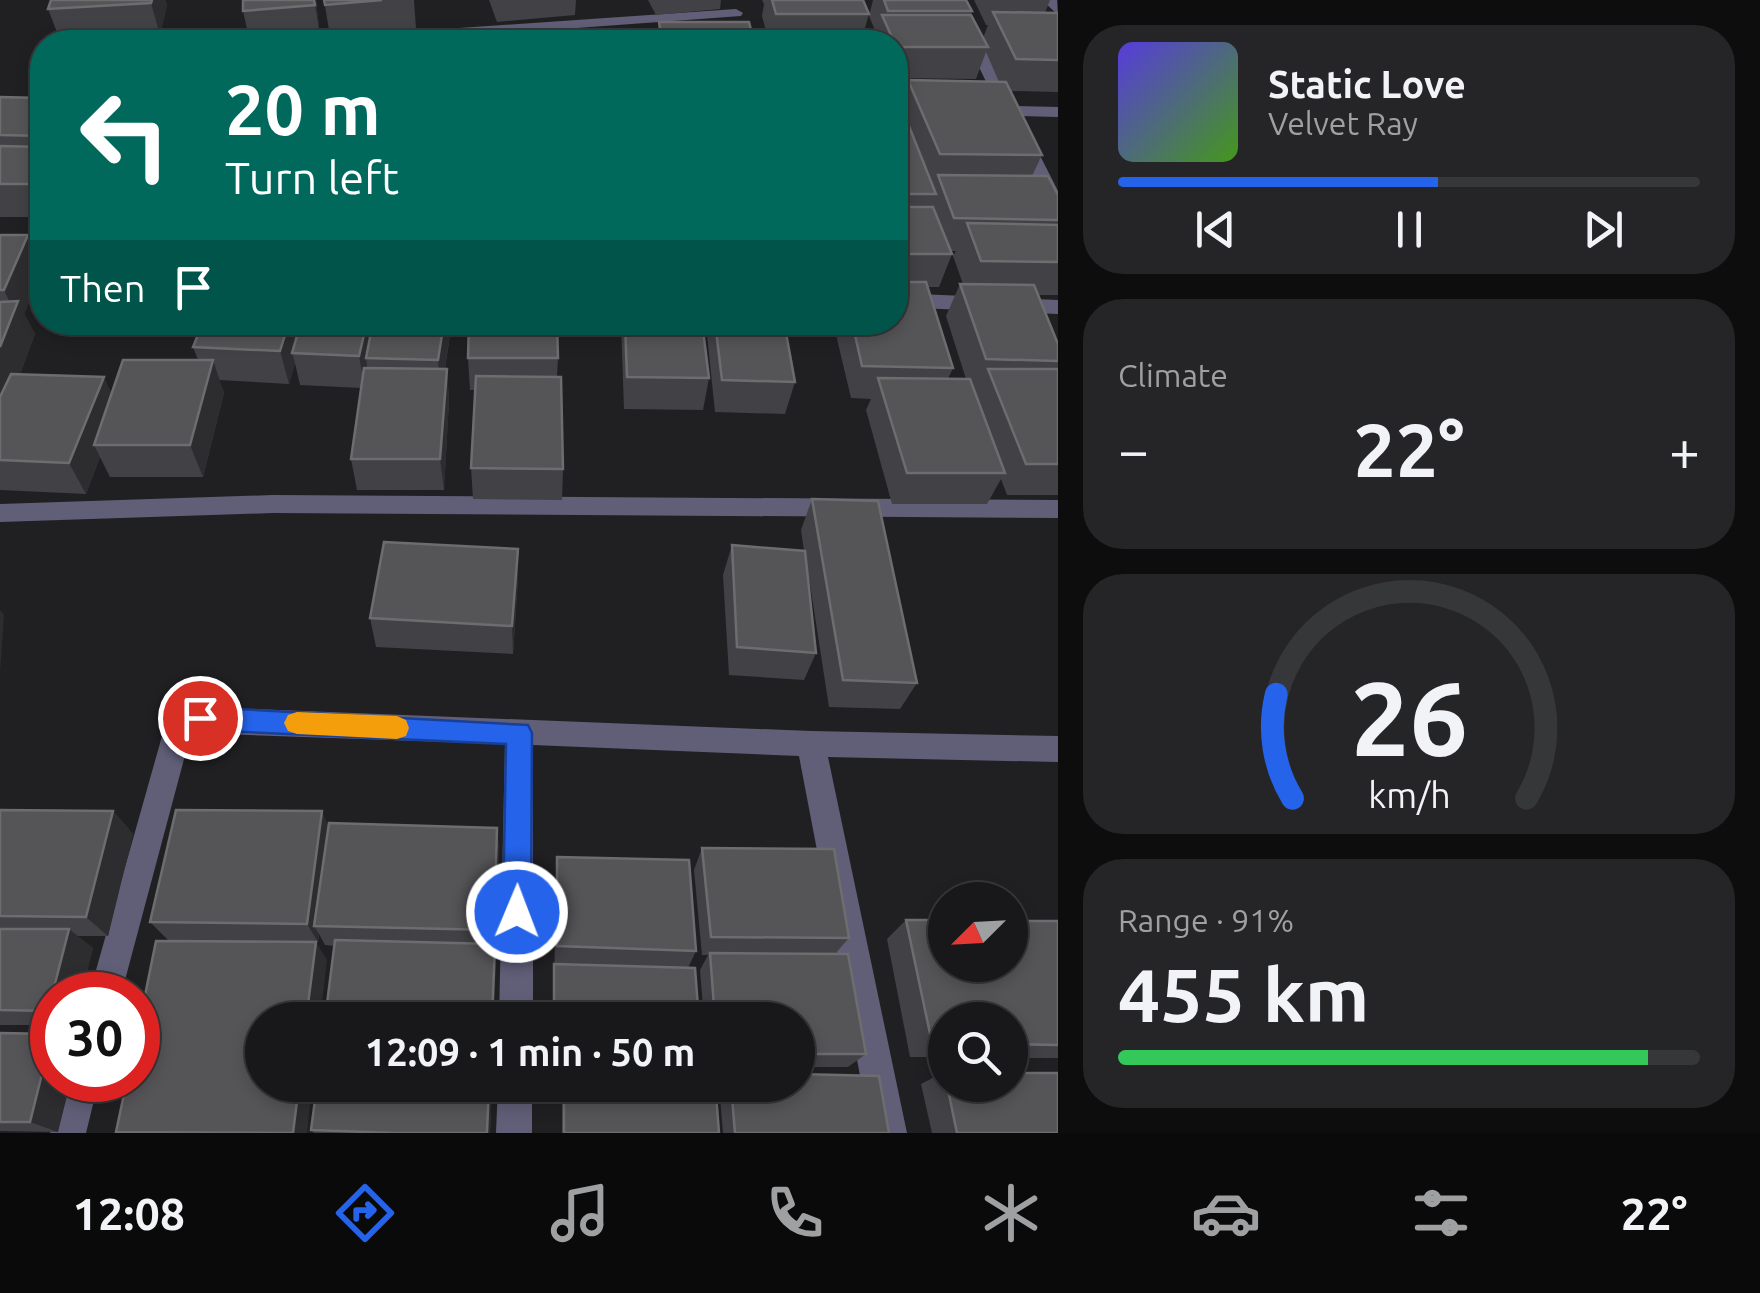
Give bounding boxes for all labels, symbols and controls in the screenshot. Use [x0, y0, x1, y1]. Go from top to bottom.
text: Static Love [1268, 63, 1466, 105]
icon: left [60, 70, 190, 200]
text: 20 m [225, 70, 381, 148]
text: Velvet Ray [1268, 105, 1418, 141]
text: Turn left [225, 152, 399, 203]
icon: previous [1188, 202, 1243, 257]
icon: pause [1382, 202, 1437, 257]
icon: next [1576, 202, 1631, 257]
icon: arrive [166, 260, 221, 315]
text: Then [60, 267, 146, 309]
text: Climate [1118, 357, 1228, 393]
text: 22° [1353, 407, 1465, 491]
text: − [1118, 419, 1149, 480]
text: + [1669, 419, 1700, 480]
text: 26 [1350, 659, 1468, 776]
pin [158, 676, 243, 761]
icon: arrive [173, 691, 228, 746]
text: km/h [1368, 775, 1450, 815]
position arrow [465, 860, 569, 964]
north arrow [928, 882, 1028, 982]
map controls [928, 882, 1028, 1102]
text: Range · 91% [1118, 902, 1294, 938]
text: 455 km [1118, 952, 1369, 1036]
speed limit sign: 30 [30, 972, 160, 1102]
button: search [928, 1002, 1028, 1102]
text: 12:09 · 1 min · 50 m [365, 1031, 695, 1073]
icon: directions [330, 1178, 400, 1248]
icon: music [545, 1178, 615, 1248]
icon: phone [760, 1178, 830, 1248]
icon: climate [976, 1178, 1046, 1248]
icon: car [1191, 1178, 1261, 1248]
icon: filters [1406, 1178, 1476, 1248]
text: 12:08 [73, 1188, 185, 1239]
text: 22° [1621, 1188, 1687, 1239]

